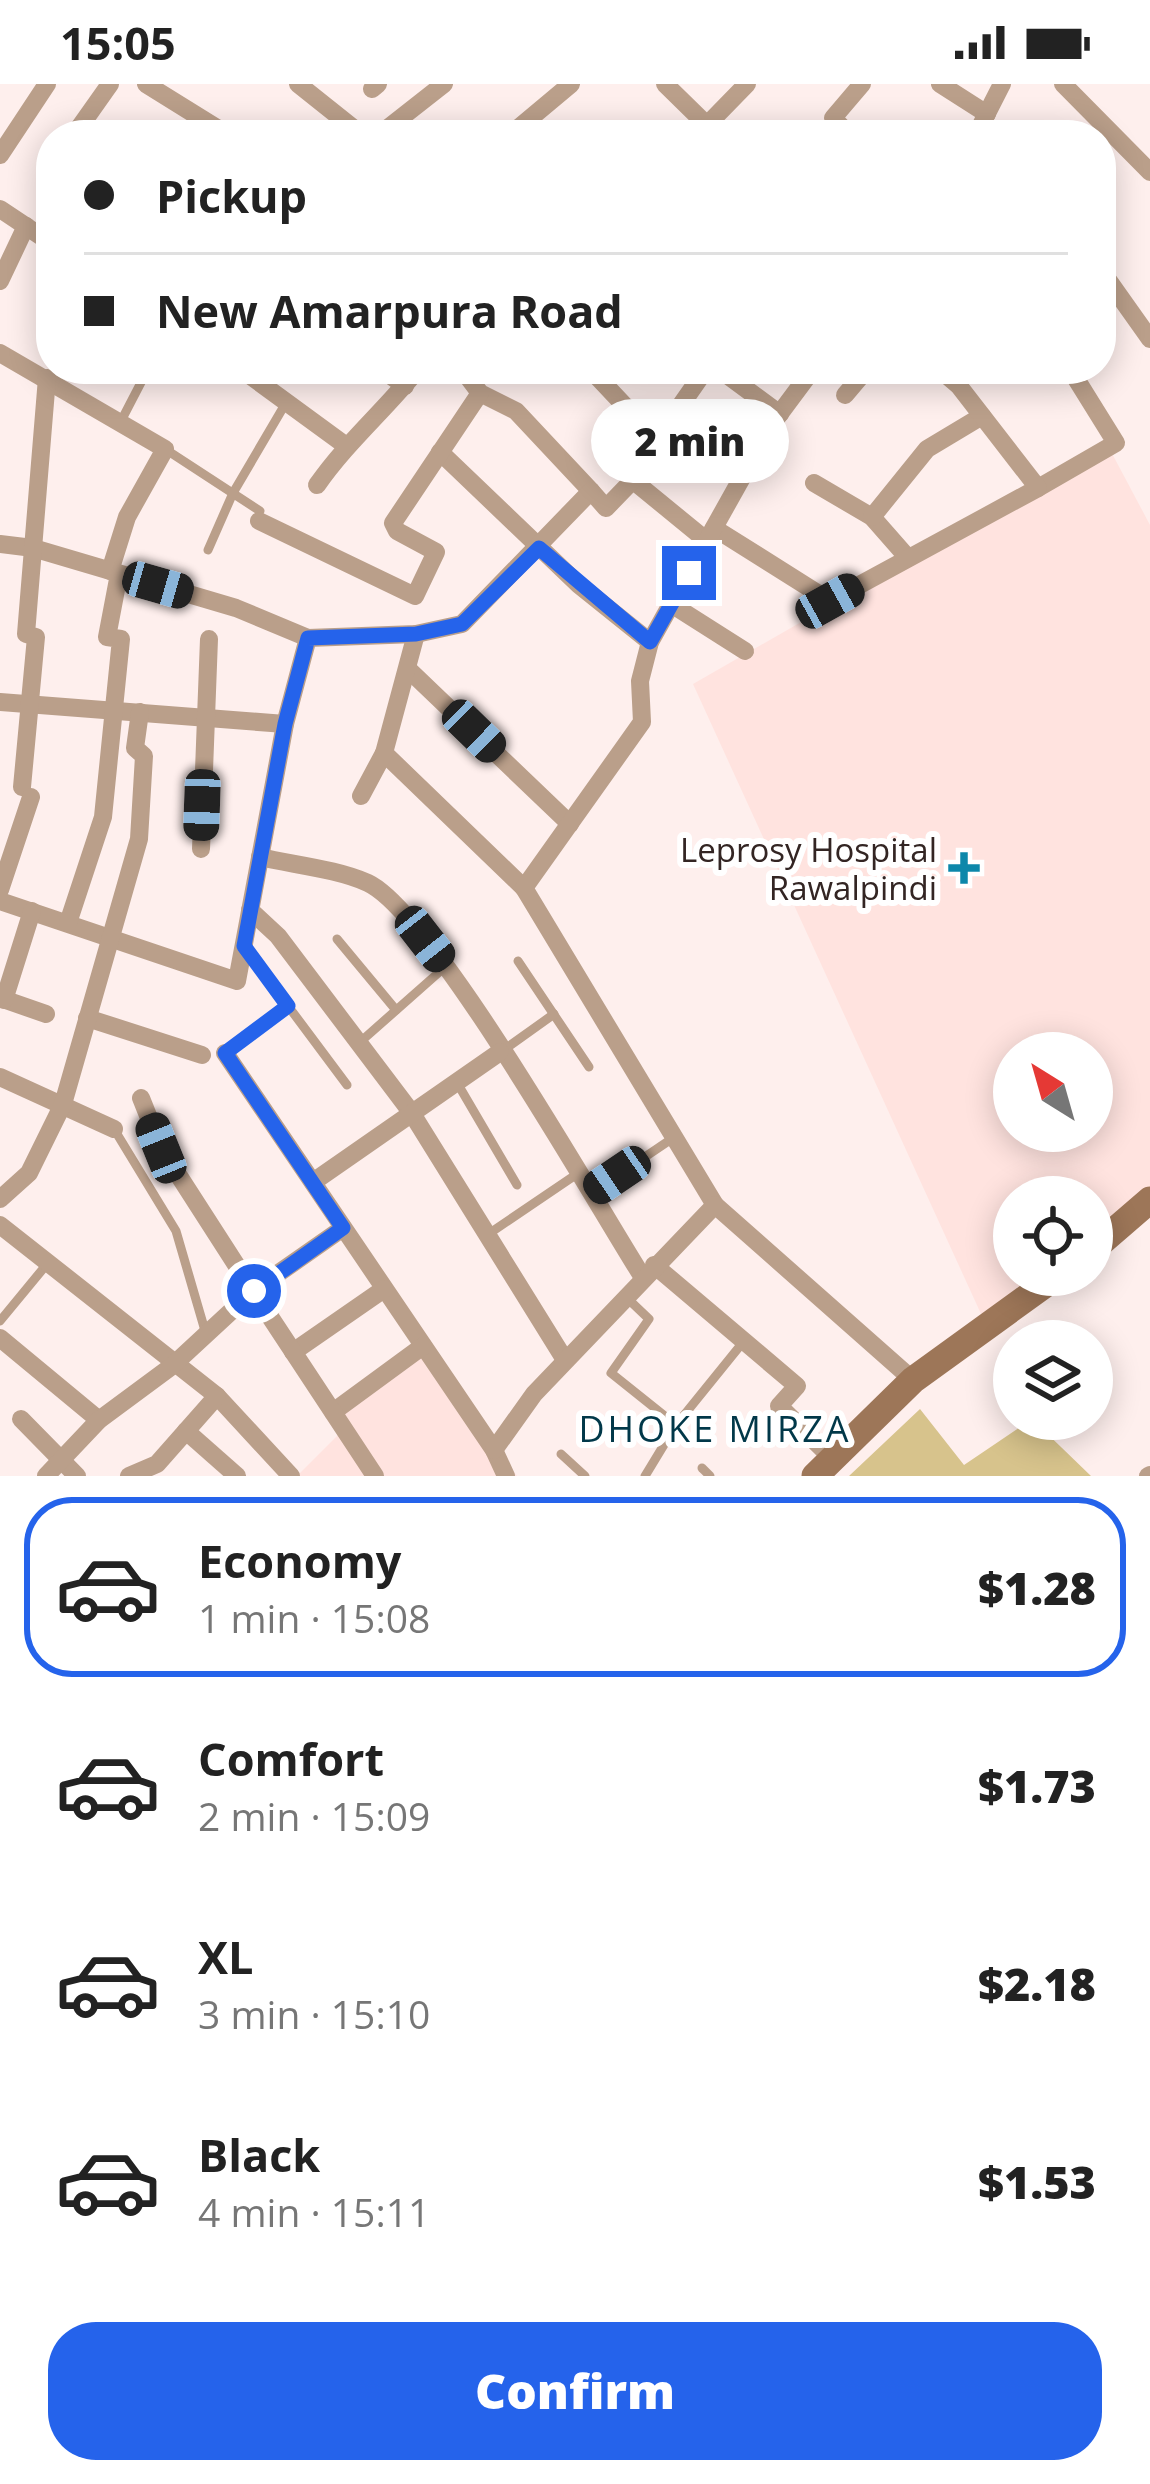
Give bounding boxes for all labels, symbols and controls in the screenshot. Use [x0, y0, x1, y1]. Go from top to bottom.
text: 15:05 [60, 12, 176, 73]
text: Pickup [156, 165, 307, 226]
text: New Amarpura Road [156, 280, 623, 341]
callout: 2 min [590, 399, 788, 483]
text: 2 min [635, 414, 745, 467]
route end [662, 546, 716, 600]
car [118, 558, 198, 612]
car [790, 568, 870, 634]
car [436, 693, 512, 769]
car [183, 768, 221, 842]
place label: Leprosy Hospital Rawalpindi [680, 827, 937, 910]
marker: Leprosy Hospital Rawalpindi [948, 852, 980, 884]
car [389, 900, 461, 978]
north arrow [993, 1032, 1113, 1152]
map controls [993, 1032, 1113, 1440]
car [131, 1108, 191, 1188]
car [577, 1140, 657, 1210]
button: locate [993, 1176, 1113, 1296]
route start [227, 1264, 281, 1318]
button: layers [993, 1320, 1113, 1440]
district label: DHOKE MIRZA [578, 1404, 852, 1453]
text: Economy [198, 1530, 401, 1591]
icon: car [54, 1533, 162, 1641]
text: $1.28 [978, 1557, 1096, 1618]
text: 1 min · 15:08 [198, 1591, 430, 1644]
text: Comfort [198, 1728, 384, 1789]
icon: car [54, 1731, 162, 1839]
text: $1.73 [978, 1755, 1096, 1816]
text: 2 min · 15:09 [198, 1789, 430, 1842]
text: XL [198, 1926, 253, 1987]
icon: car [54, 1929, 162, 2037]
text: $2.18 [978, 1953, 1096, 2014]
text: 3 min · 15:10 [198, 1987, 430, 2040]
text: Black [198, 2124, 320, 2185]
icon: car [54, 2127, 162, 2235]
text: $1.53 [978, 2151, 1096, 2212]
text: 4 min · 15:11 [198, 2185, 430, 2238]
button: Confirm [48, 2322, 1102, 2460]

